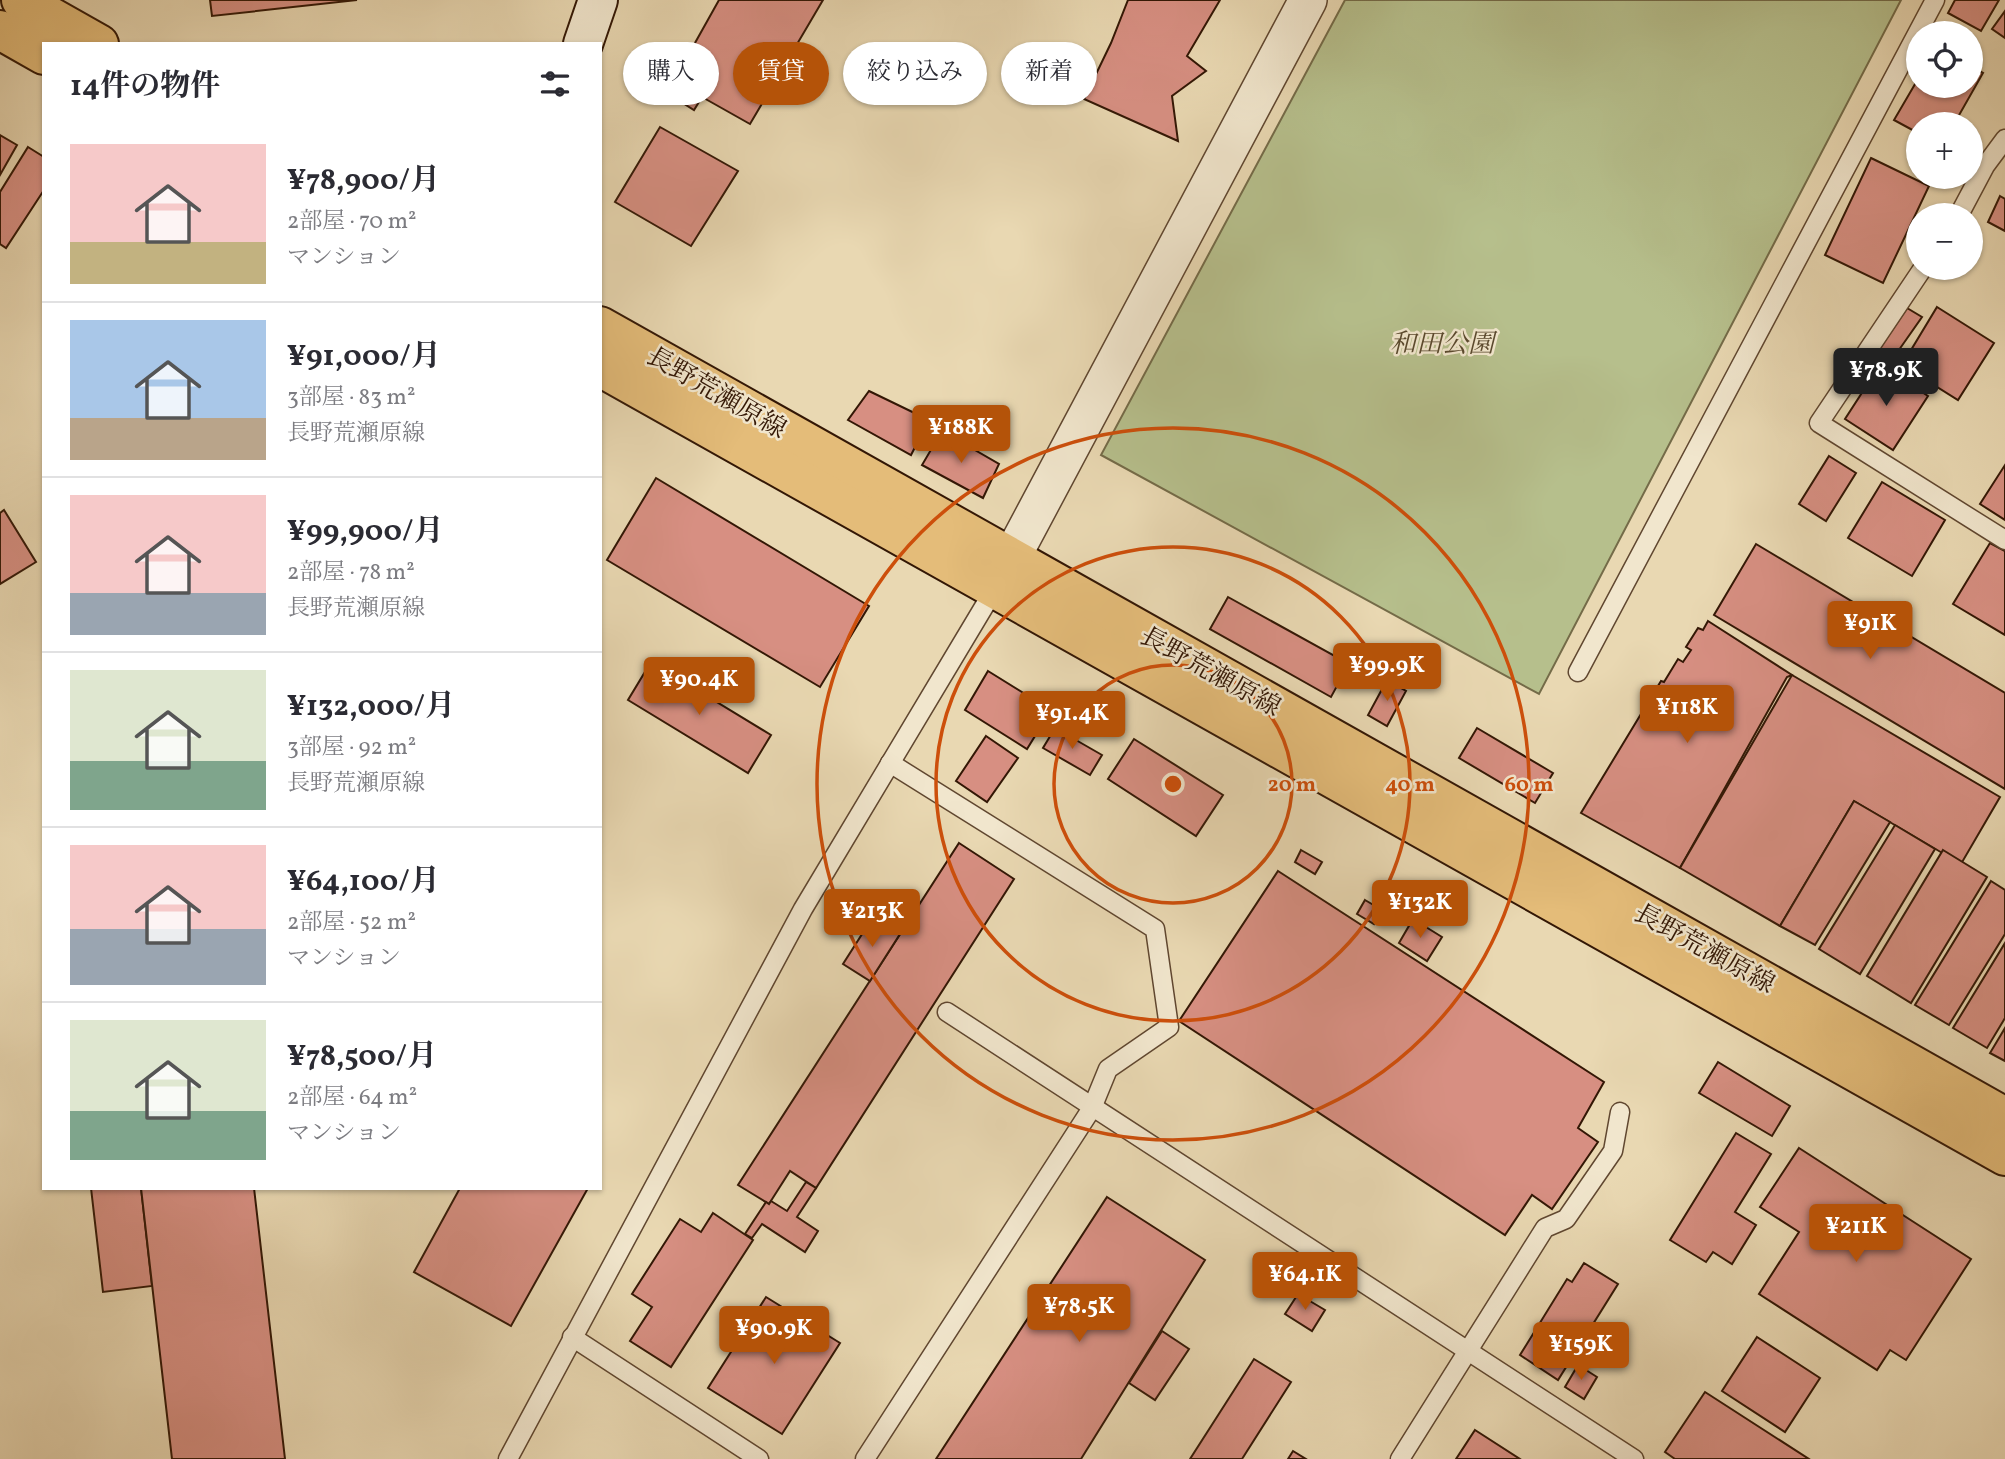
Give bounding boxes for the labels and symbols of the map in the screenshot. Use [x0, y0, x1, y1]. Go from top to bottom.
park label: 和田公園 [1390, 327, 1498, 363]
street label: 長野荒瀬原線 [639, 339, 793, 448]
pin: ¥78.9K [1829, 348, 1943, 408]
pin: ¥188K [912, 406, 1010, 465]
pin: ¥91K [1829, 602, 1911, 661]
street label: 長野荒瀬原線 [1133, 619, 1287, 726]
pin: ¥99.9K [1330, 644, 1444, 703]
pin: ¥90.4K [642, 658, 756, 717]
pin: ¥118K [1638, 686, 1736, 745]
pin: ¥91.4K [1015, 692, 1129, 751]
text: 20 m [1268, 771, 1316, 800]
text: 40 m [1385, 771, 1435, 800]
text: 60 m [1505, 771, 1553, 800]
centre of rings [1161, 772, 1185, 796]
pin: ¥132K [1371, 880, 1469, 940]
pin: ¥213K [823, 890, 921, 949]
street label: 長野荒瀬原線 [1627, 896, 1781, 1003]
pin: ¥211K [1807, 1204, 1905, 1264]
pin: ¥64.1K [1248, 1252, 1362, 1312]
pin: ¥78.5K [1022, 1284, 1136, 1344]
pin: ¥90.9K [717, 1306, 831, 1366]
pin: ¥159K [1532, 1322, 1630, 1382]

